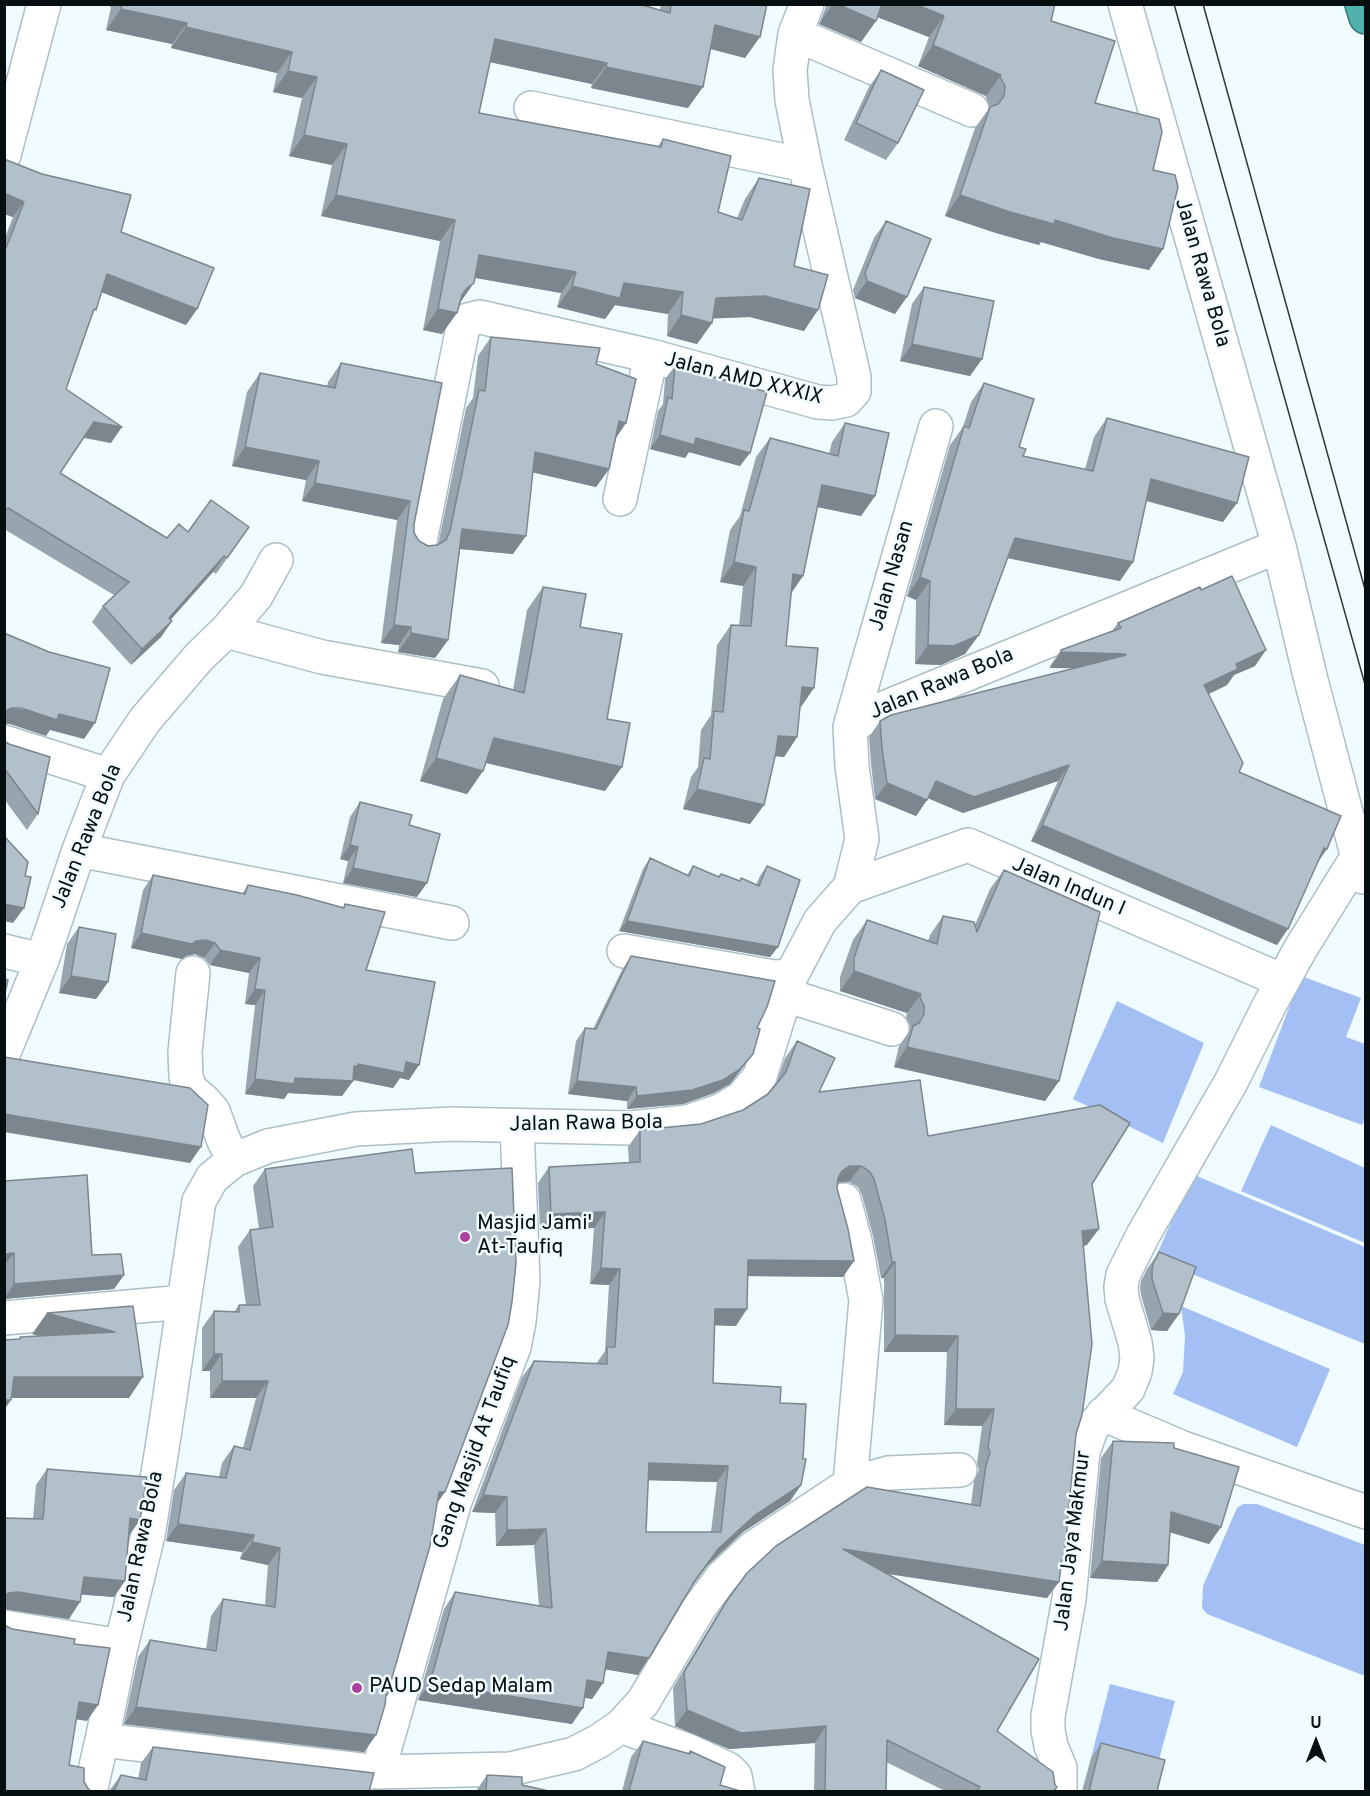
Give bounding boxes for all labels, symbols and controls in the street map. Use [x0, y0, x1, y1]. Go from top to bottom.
street label: Jalan Rawa Bola [1168, 196, 1234, 350]
street label: Jalan AMD XXXIX [661, 348, 825, 412]
street label: Jalan Nasan [865, 518, 921, 634]
street label: Jalan Rawa Bola [866, 643, 1018, 727]
street label: Jalan Rawa Bola [48, 761, 128, 913]
street label: Jalan Indun I [1008, 853, 1128, 923]
street label: Jalan Rawa Bola [509, 1111, 663, 1139]
place label: Masjid Jami' At-Taufiq [477, 1212, 592, 1262]
marker: Masjid Jami' At-Taufiq [458, 1230, 472, 1244]
street label: Gang Masjid At Taufiq [429, 1353, 523, 1553]
street label: Jalan Jaya Makmur [1050, 1449, 1098, 1633]
street label: Jalan Rawa Bola [114, 1469, 170, 1625]
place label: PAUD Sedap Malam [369, 1675, 553, 1701]
marker: PAUD Sedap Malam [350, 1681, 364, 1695]
north arrow [1286, 1712, 1346, 1772]
text: U [1310, 1714, 1322, 1734]

